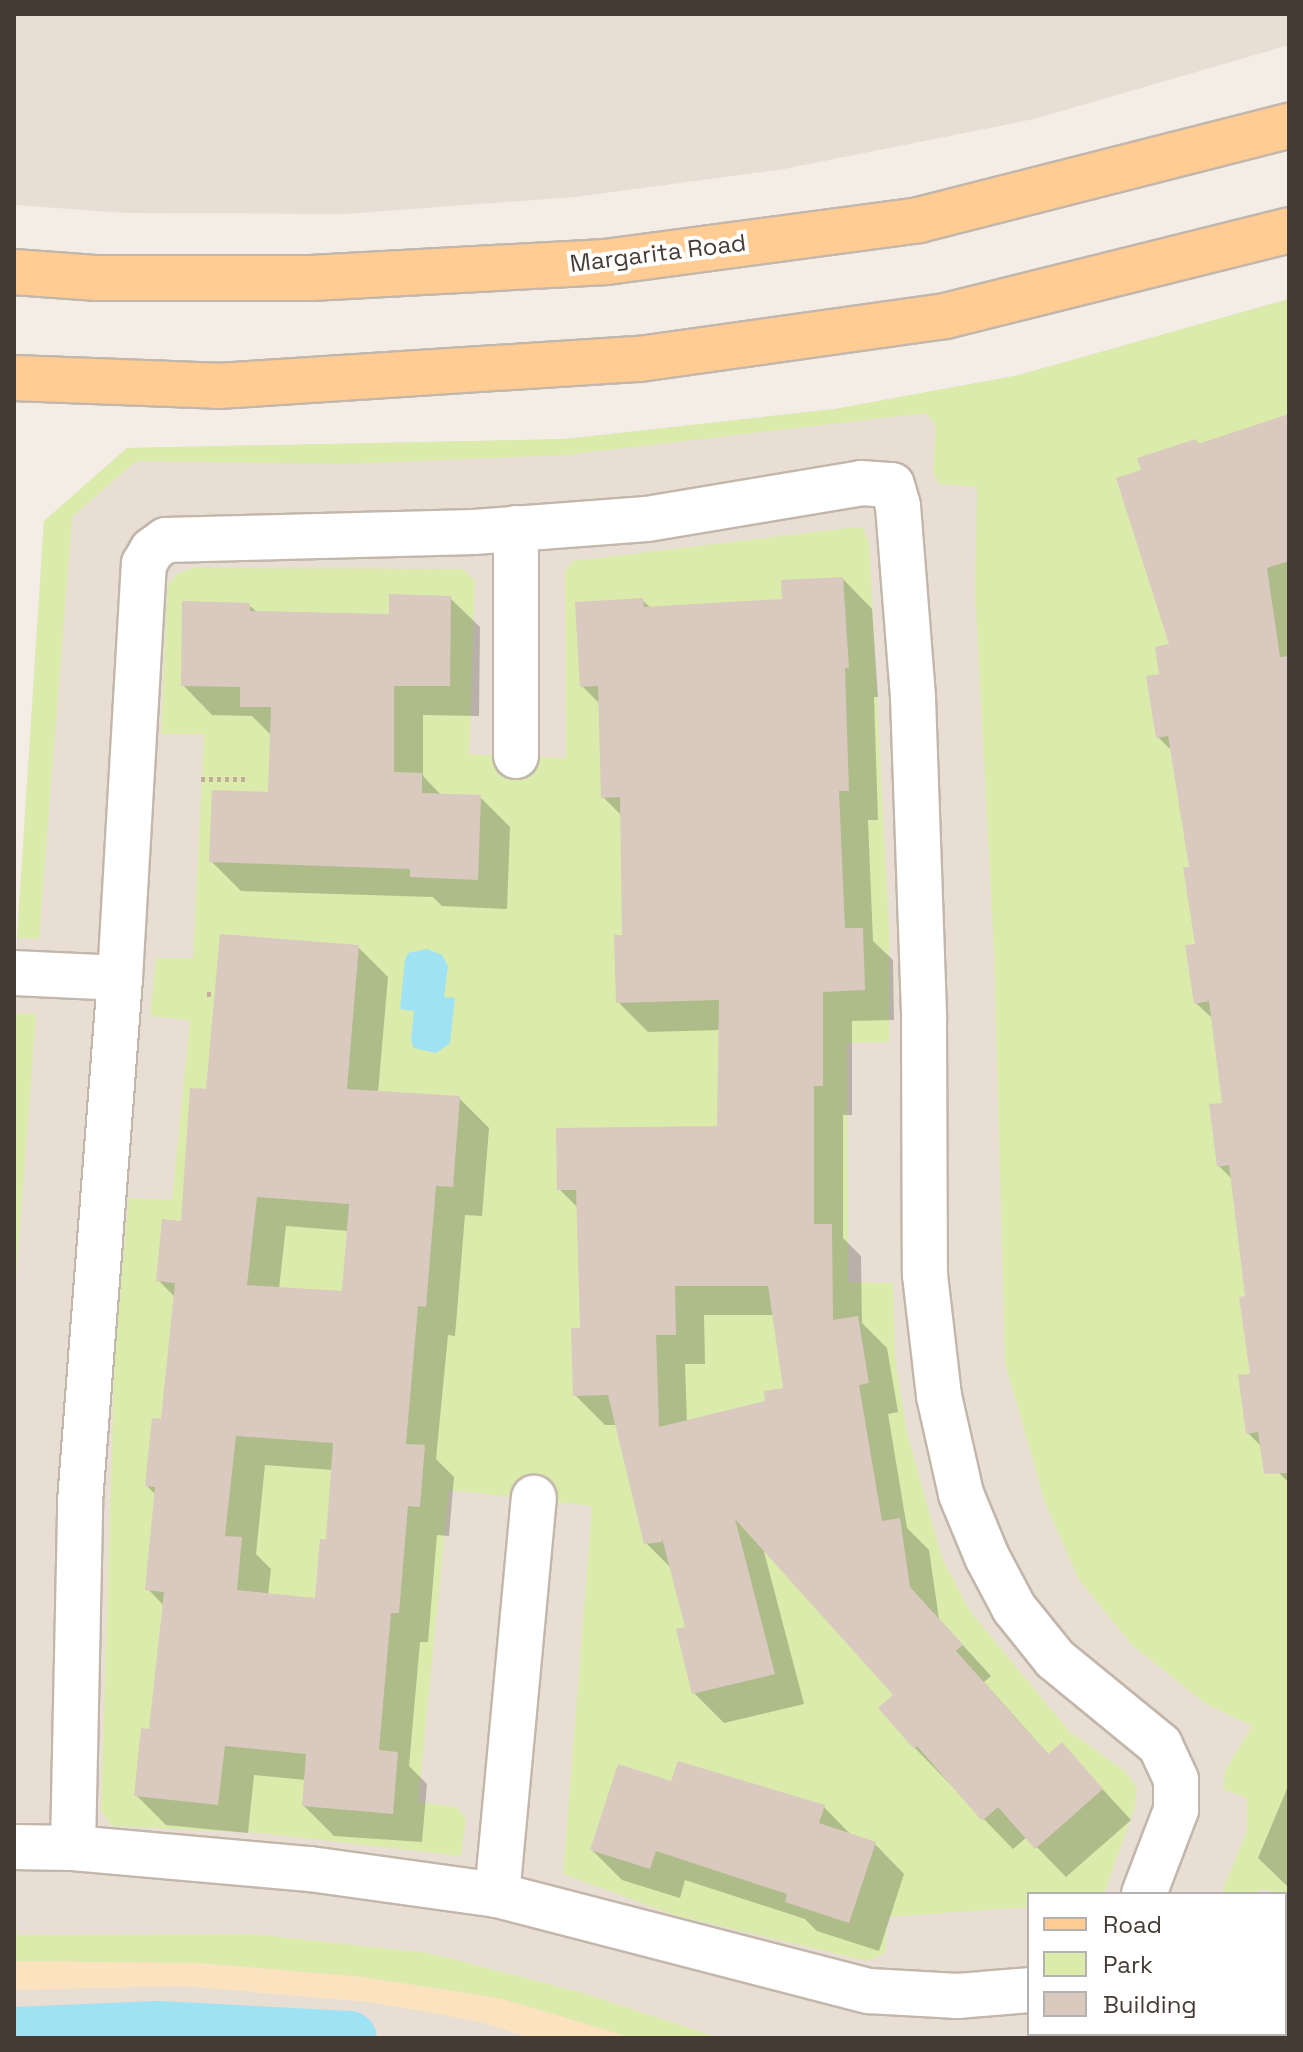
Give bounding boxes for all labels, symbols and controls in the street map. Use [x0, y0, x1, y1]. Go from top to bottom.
street label: Margarita Road [568, 228, 748, 278]
legend [1027, 1892, 1287, 2036]
text: Road [1103, 1909, 1162, 1940]
text: Park [1103, 1949, 1153, 1980]
text: Building [1103, 1989, 1197, 2020]

